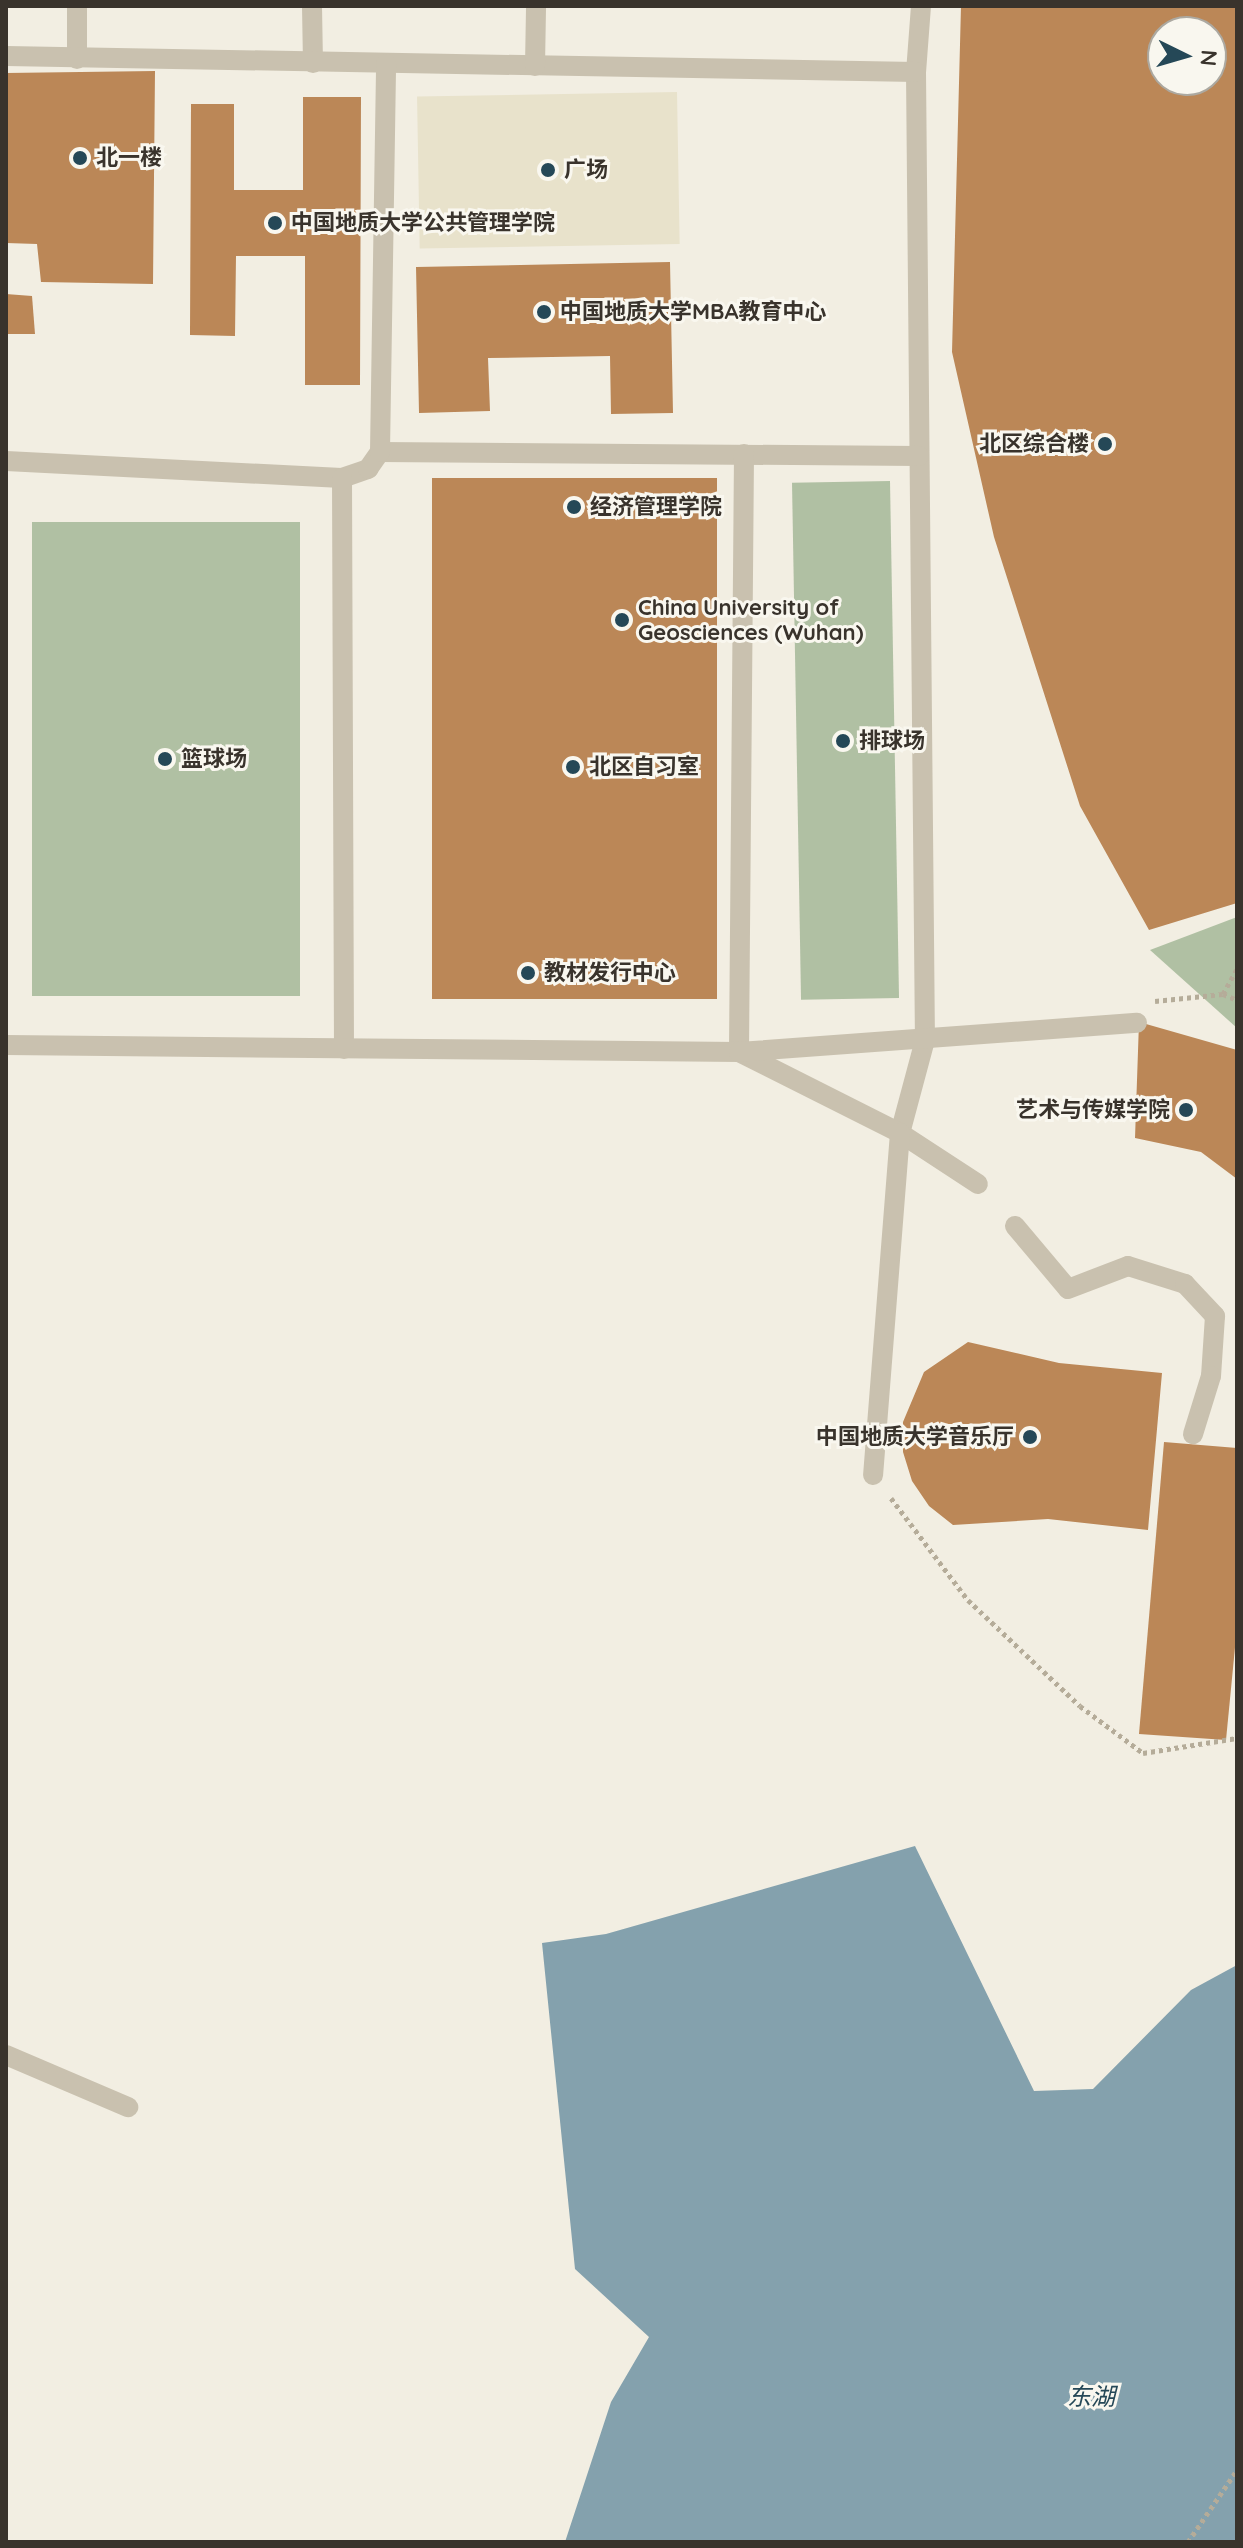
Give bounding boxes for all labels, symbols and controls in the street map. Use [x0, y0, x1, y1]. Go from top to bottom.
north arrow [1147, 16, 1227, 96]
text: N [1194, 49, 1224, 67]
place label: 北一楼 [96, 145, 162, 171]
marker: 北一楼 [71, 149, 89, 167]
place label: 广场 [564, 157, 608, 183]
marker: 广场 [539, 161, 557, 179]
place label: 中国地质大学公共管理学院 [291, 210, 555, 236]
marker: 中国地质大学公共管理学院 [266, 214, 284, 232]
place label: 中国地质大学MBA教育中心 [560, 299, 826, 325]
marker: 中国地质大学MBA教育中心 [535, 303, 553, 321]
place label: 北区综合楼 [979, 431, 1089, 457]
marker: 北区综合楼 [1096, 435, 1114, 453]
place label: 经济管理学院 [590, 494, 722, 520]
marker: 经济管理学院 [565, 498, 583, 516]
place label: China University of Geosciences (Wuhan) [638, 594, 863, 646]
marker: China University of Geosciences (Wuhan) [613, 611, 631, 629]
place label: 排球场 [859, 728, 925, 754]
marker: 排球场 [834, 732, 852, 750]
place label: 篮球场 [181, 746, 247, 772]
marker: 篮球场 [156, 750, 174, 768]
place label: 北区自习室 [589, 754, 699, 780]
marker: 北区自习室 [564, 758, 582, 776]
place label: 教材发行中心 [544, 960, 676, 986]
marker: 教材发行中心 [519, 964, 537, 982]
place label: 艺术与传媒学院 [1016, 1097, 1170, 1123]
marker: 艺术与传媒学院 [1177, 1101, 1195, 1119]
place label: 中国地质大学音乐厅 [816, 1424, 1014, 1450]
marker: 中国地质大学音乐厅 [1021, 1428, 1039, 1446]
water label: 东湖 [1067, 2383, 1115, 2411]

